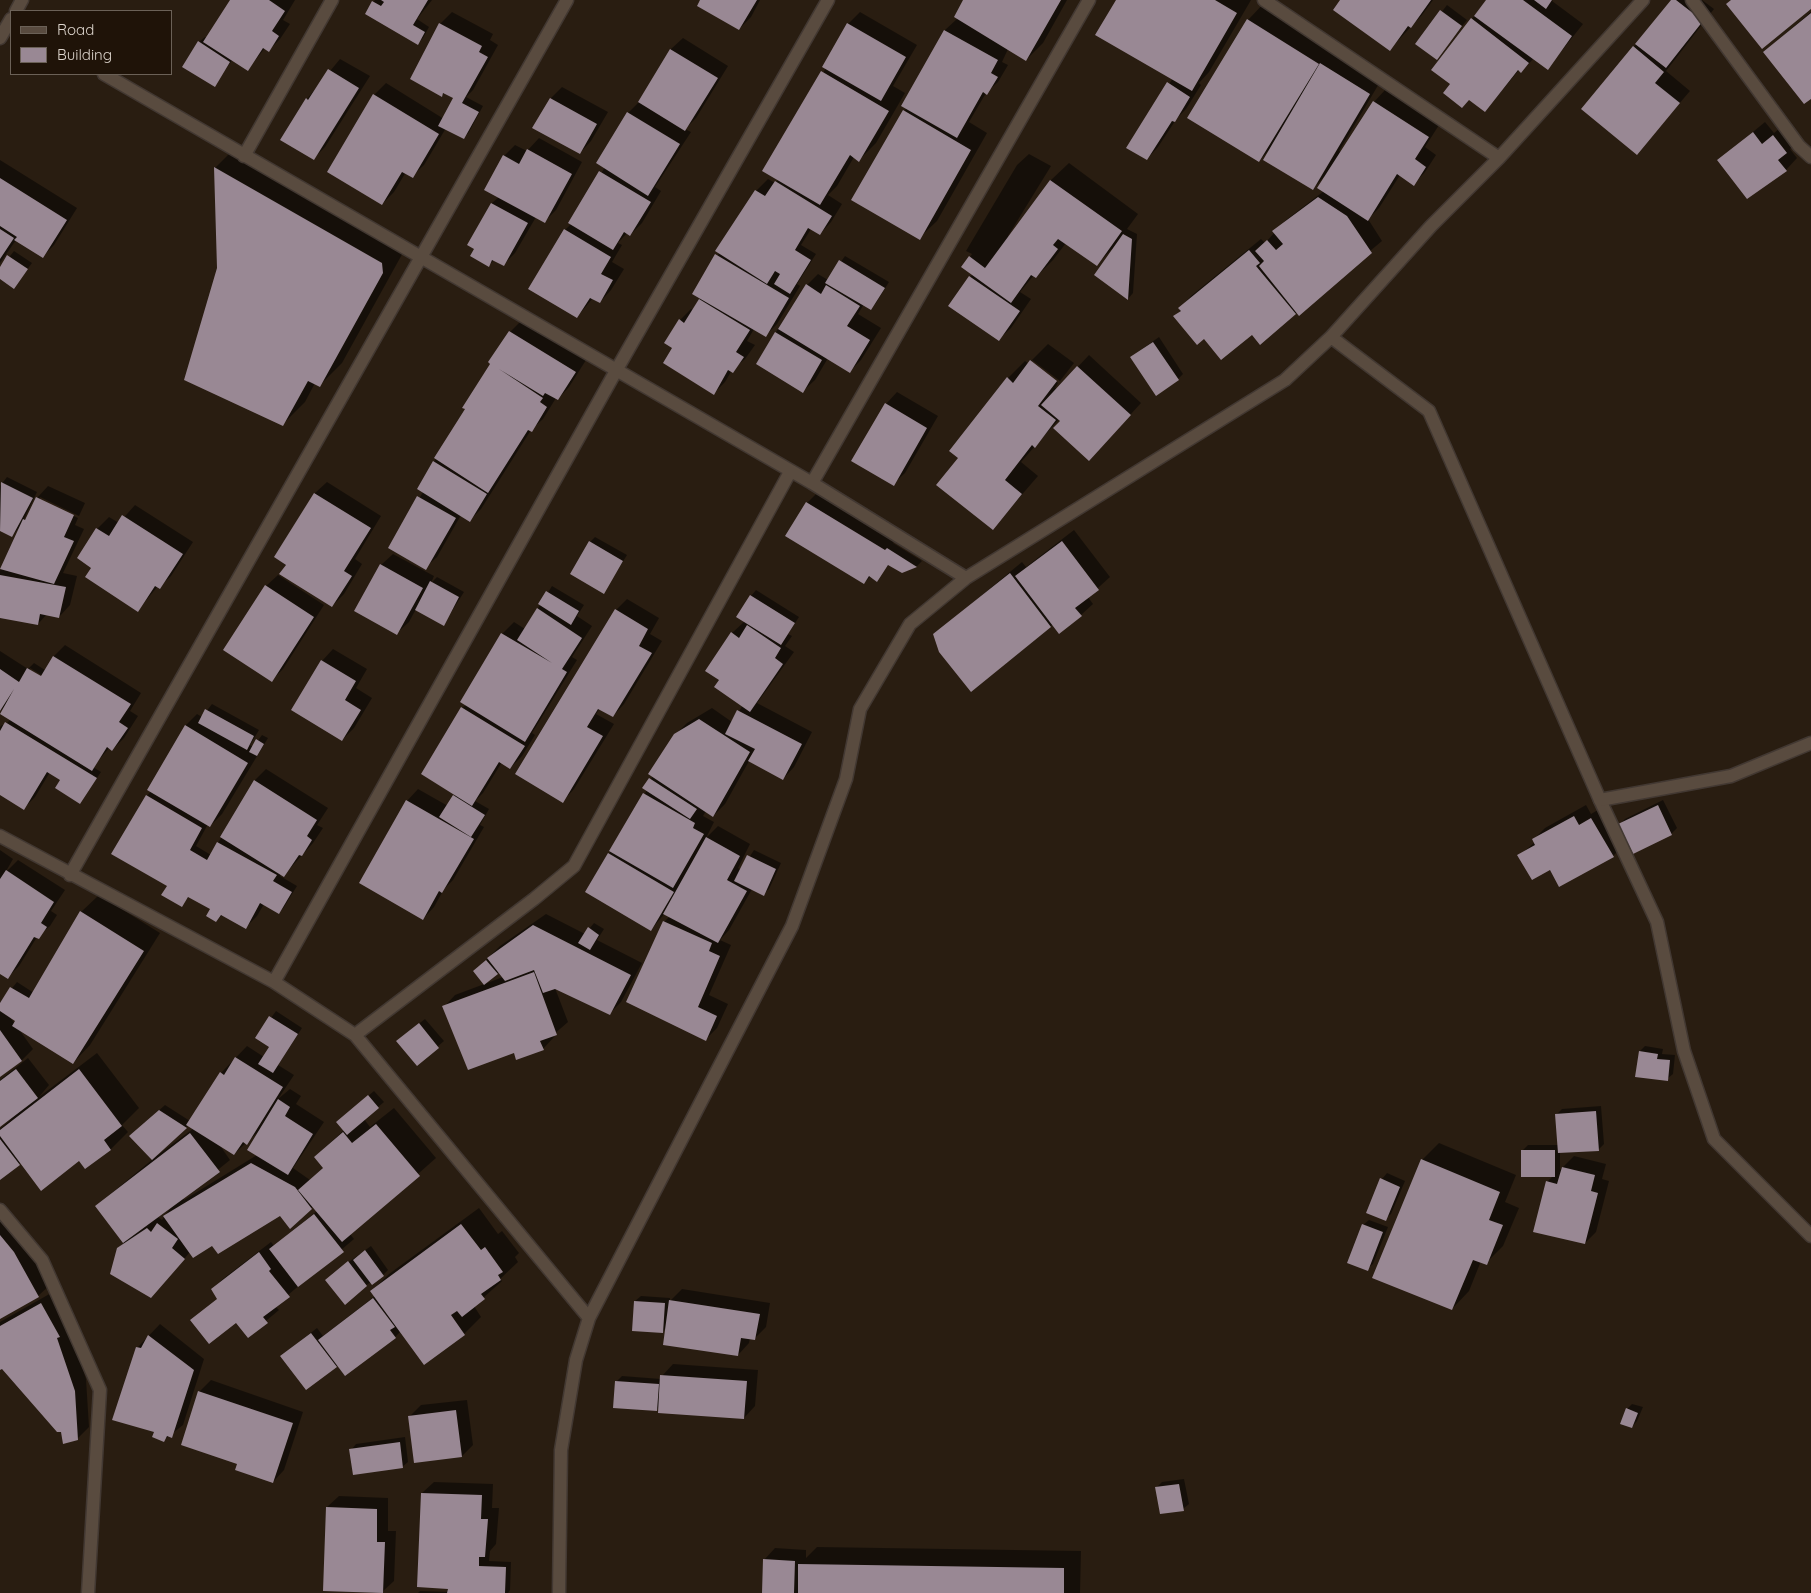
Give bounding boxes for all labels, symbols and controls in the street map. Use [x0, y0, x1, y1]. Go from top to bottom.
legend [10, 10, 172, 75]
text: Road [57, 20, 94, 39]
text: Building [57, 45, 112, 64]

